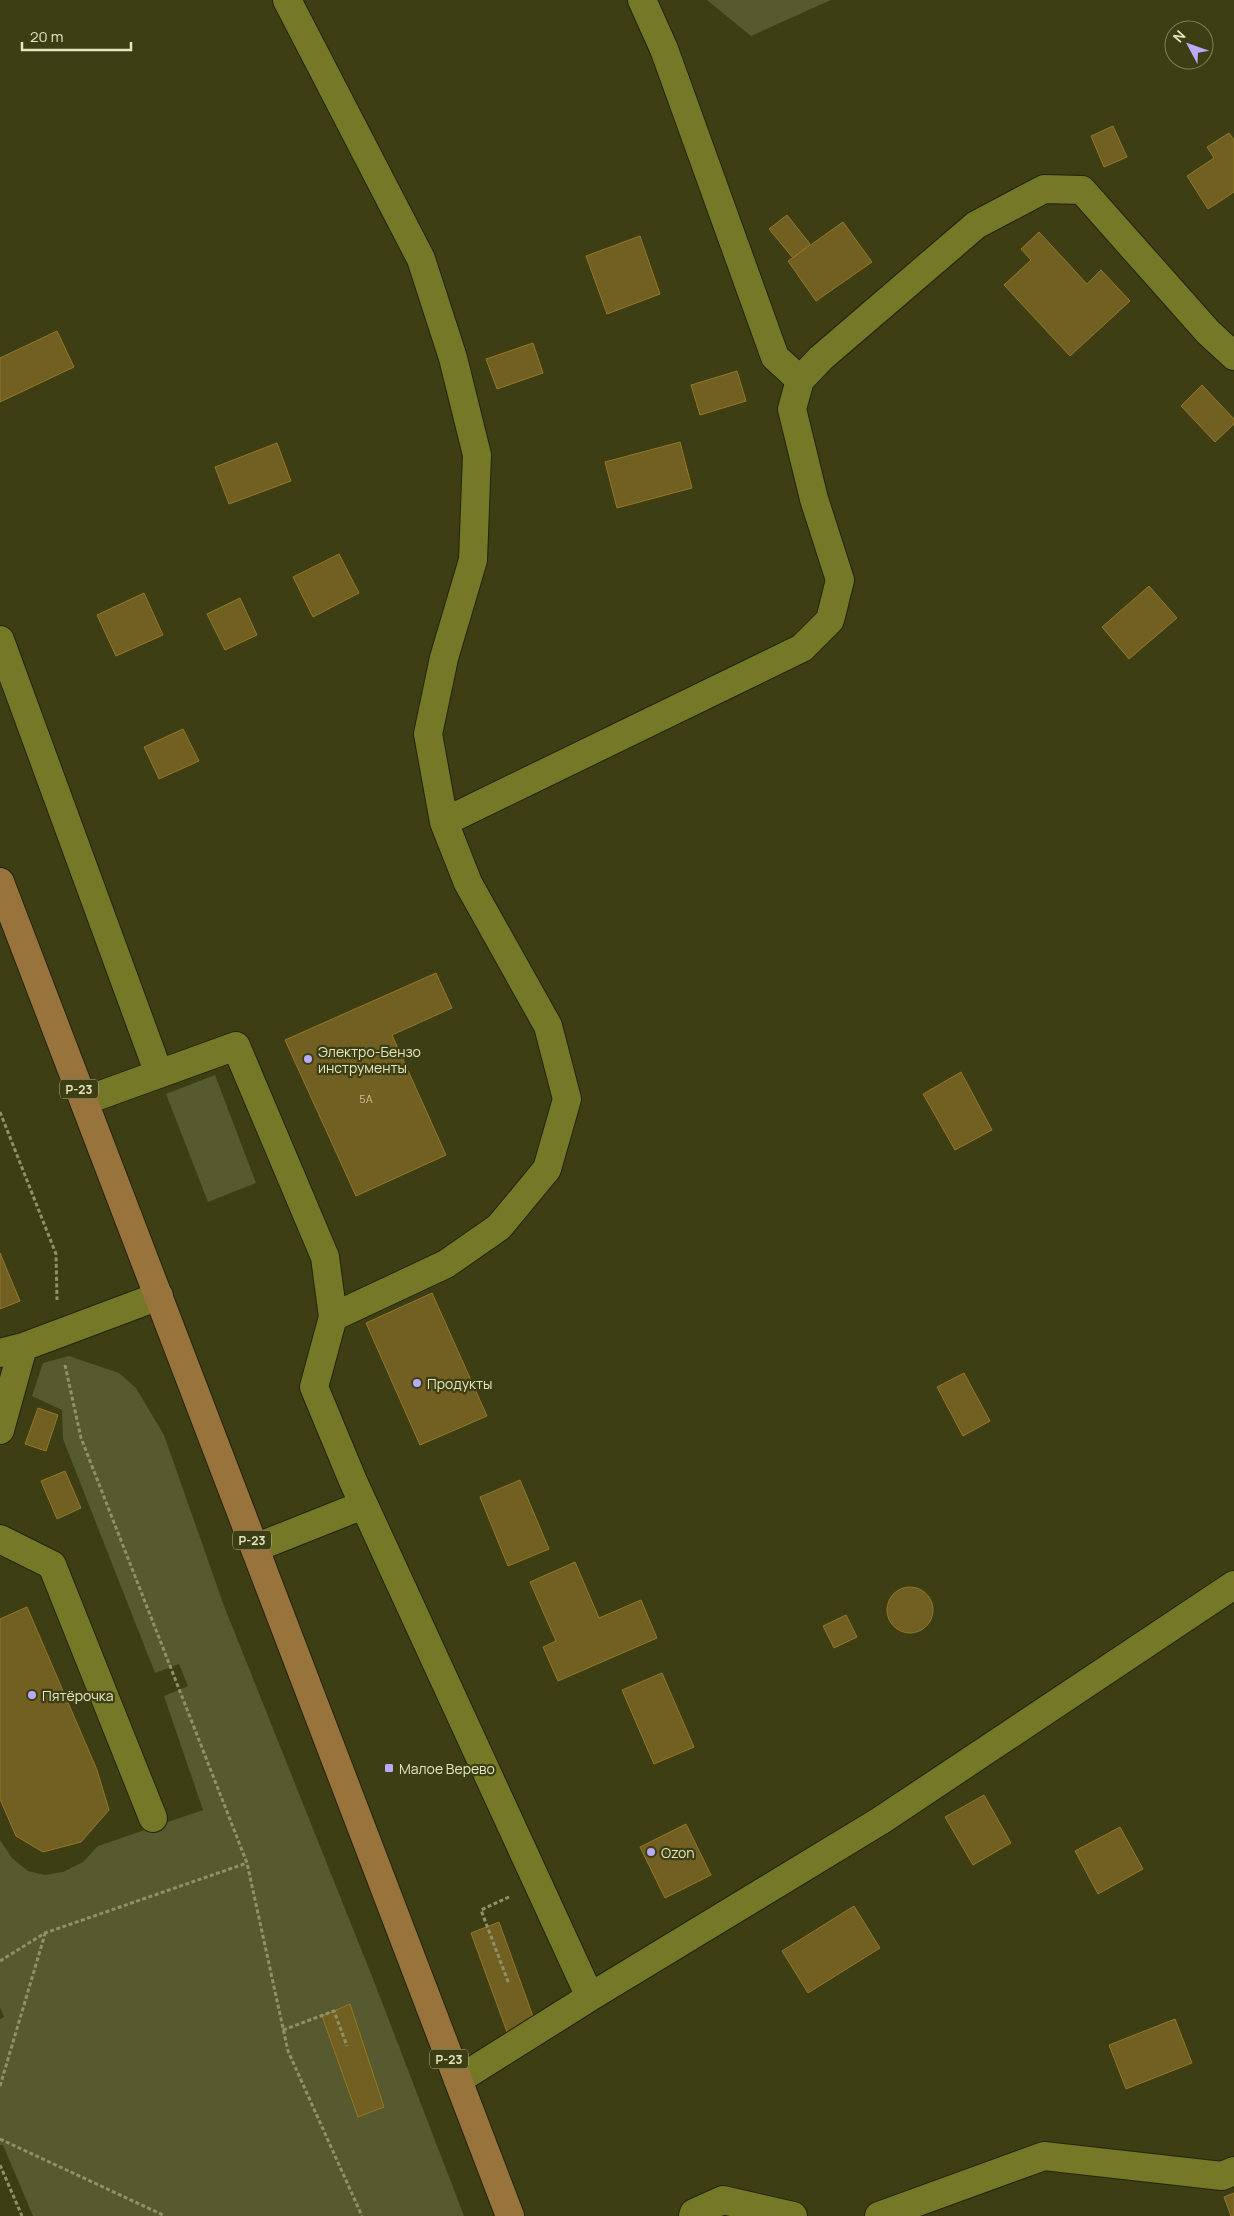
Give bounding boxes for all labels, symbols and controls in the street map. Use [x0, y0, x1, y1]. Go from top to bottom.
scale bar [22, 20, 131, 52]
north arrow [1164, 20, 1214, 70]
text: 20 m [30, 26, 63, 47]
text: N [1168, 26, 1189, 46]
place label: Электро-Бензо инструменты [318, 1042, 421, 1077]
marker: Электро-Бензо инструменты [302, 1053, 314, 1065]
road number: Р-23 [60, 1080, 98, 1098]
house number: 5А [359, 1091, 373, 1106]
place label: Продукты [427, 1374, 492, 1393]
marker: Продукты [411, 1377, 423, 1389]
road number: Р-23 [233, 1530, 271, 1550]
place label: Пятёрочка [42, 1686, 114, 1705]
marker: Пятёрочка [26, 1689, 38, 1701]
place label: Малое Верево [399, 1759, 495, 1778]
marker: Малое Верево [383, 1762, 395, 1774]
place label: Ozon [661, 1843, 695, 1862]
marker: Ozon [645, 1846, 657, 1858]
road number: Р-23 [430, 2050, 468, 2068]

